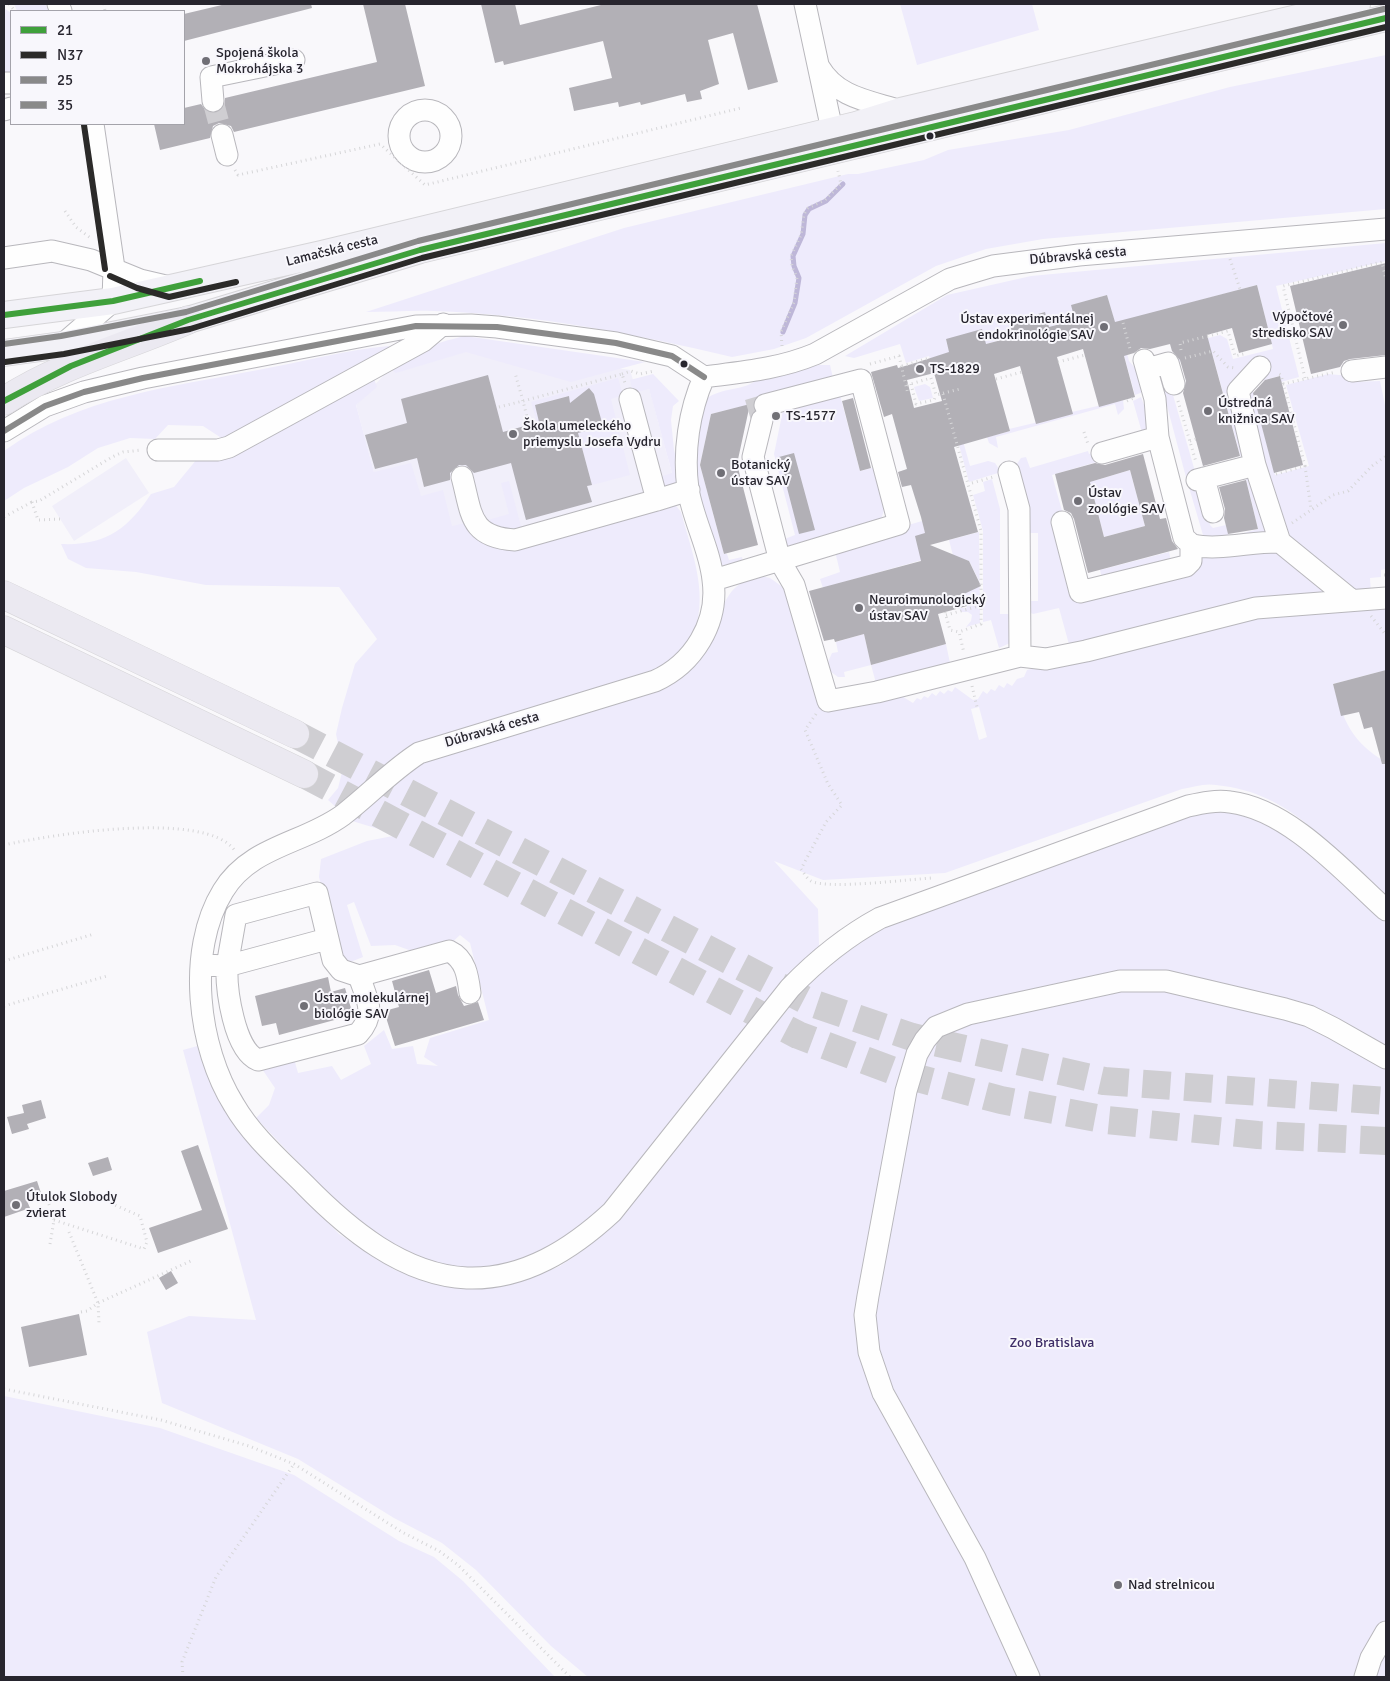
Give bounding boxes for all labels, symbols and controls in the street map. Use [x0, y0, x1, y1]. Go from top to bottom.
legend [10, 10, 185, 125]
text: 21 [57, 21, 73, 39]
place label: Spojená škola Mokrohájska 3 [216, 45, 303, 78]
text: N37 [57, 46, 83, 64]
marker: Spojená škola Mokrohájska 3 [200, 55, 212, 67]
text: 25 [57, 71, 73, 89]
text: 35 [57, 96, 73, 114]
unlabelled marker [925, 131, 935, 141]
street label: Lamačská cesta [284, 231, 380, 271]
street label: Dúbravská cesta [1029, 243, 1127, 269]
place label: Výpočtové stredisko SAV [1252, 309, 1333, 342]
place label: Ústav experimentálnej endokrinológie SAV [960, 311, 1094, 344]
marker: Výpočtové stredisko SAV [1337, 319, 1349, 331]
marker: Ústav experimentálnej endokrinológie SAV [1098, 321, 1110, 333]
unlabelled marker [679, 359, 689, 369]
place label: TS-1829 [930, 361, 980, 377]
marker: TS-1829 [914, 363, 926, 375]
place label: Ústredná knižnica SAV [1218, 395, 1295, 428]
marker: Ústredná knižnica SAV [1202, 405, 1214, 417]
place label: TS-1577 [786, 408, 836, 424]
marker: TS-1577 [770, 410, 782, 422]
place label: Škola umeleckého priemyslu Josefa Vydru [523, 418, 661, 451]
marker: Škola umeleckého priemyslu Josefa Vydru [507, 428, 519, 440]
place label: Botanický ústav SAV [731, 457, 790, 490]
marker: Botanický ústav SAV [715, 467, 727, 479]
place label: Ústav zoológie SAV [1088, 485, 1165, 518]
marker: Ústav zoológie SAV [1072, 495, 1084, 507]
place label: Neuroimunologický ústav SAV [869, 592, 985, 624]
marker: Neuroimunologický ústav SAV [853, 602, 865, 614]
street label: Dúbravská cesta [443, 709, 541, 751]
place label: Ústav molekulárnej biológie SAV [314, 990, 429, 1022]
marker: Ústav molekulárnej biológie SAV [298, 1000, 310, 1012]
place label: Útulok Slobody zvierat [26, 1189, 117, 1222]
marker: Útulok Slobody zvierat [10, 1199, 22, 1211]
park label: Zoo Bratislava [1010, 1335, 1094, 1351]
place label: Nad strelnicou [1128, 1577, 1215, 1593]
marker: Nad strelnicou [1112, 1579, 1124, 1591]

